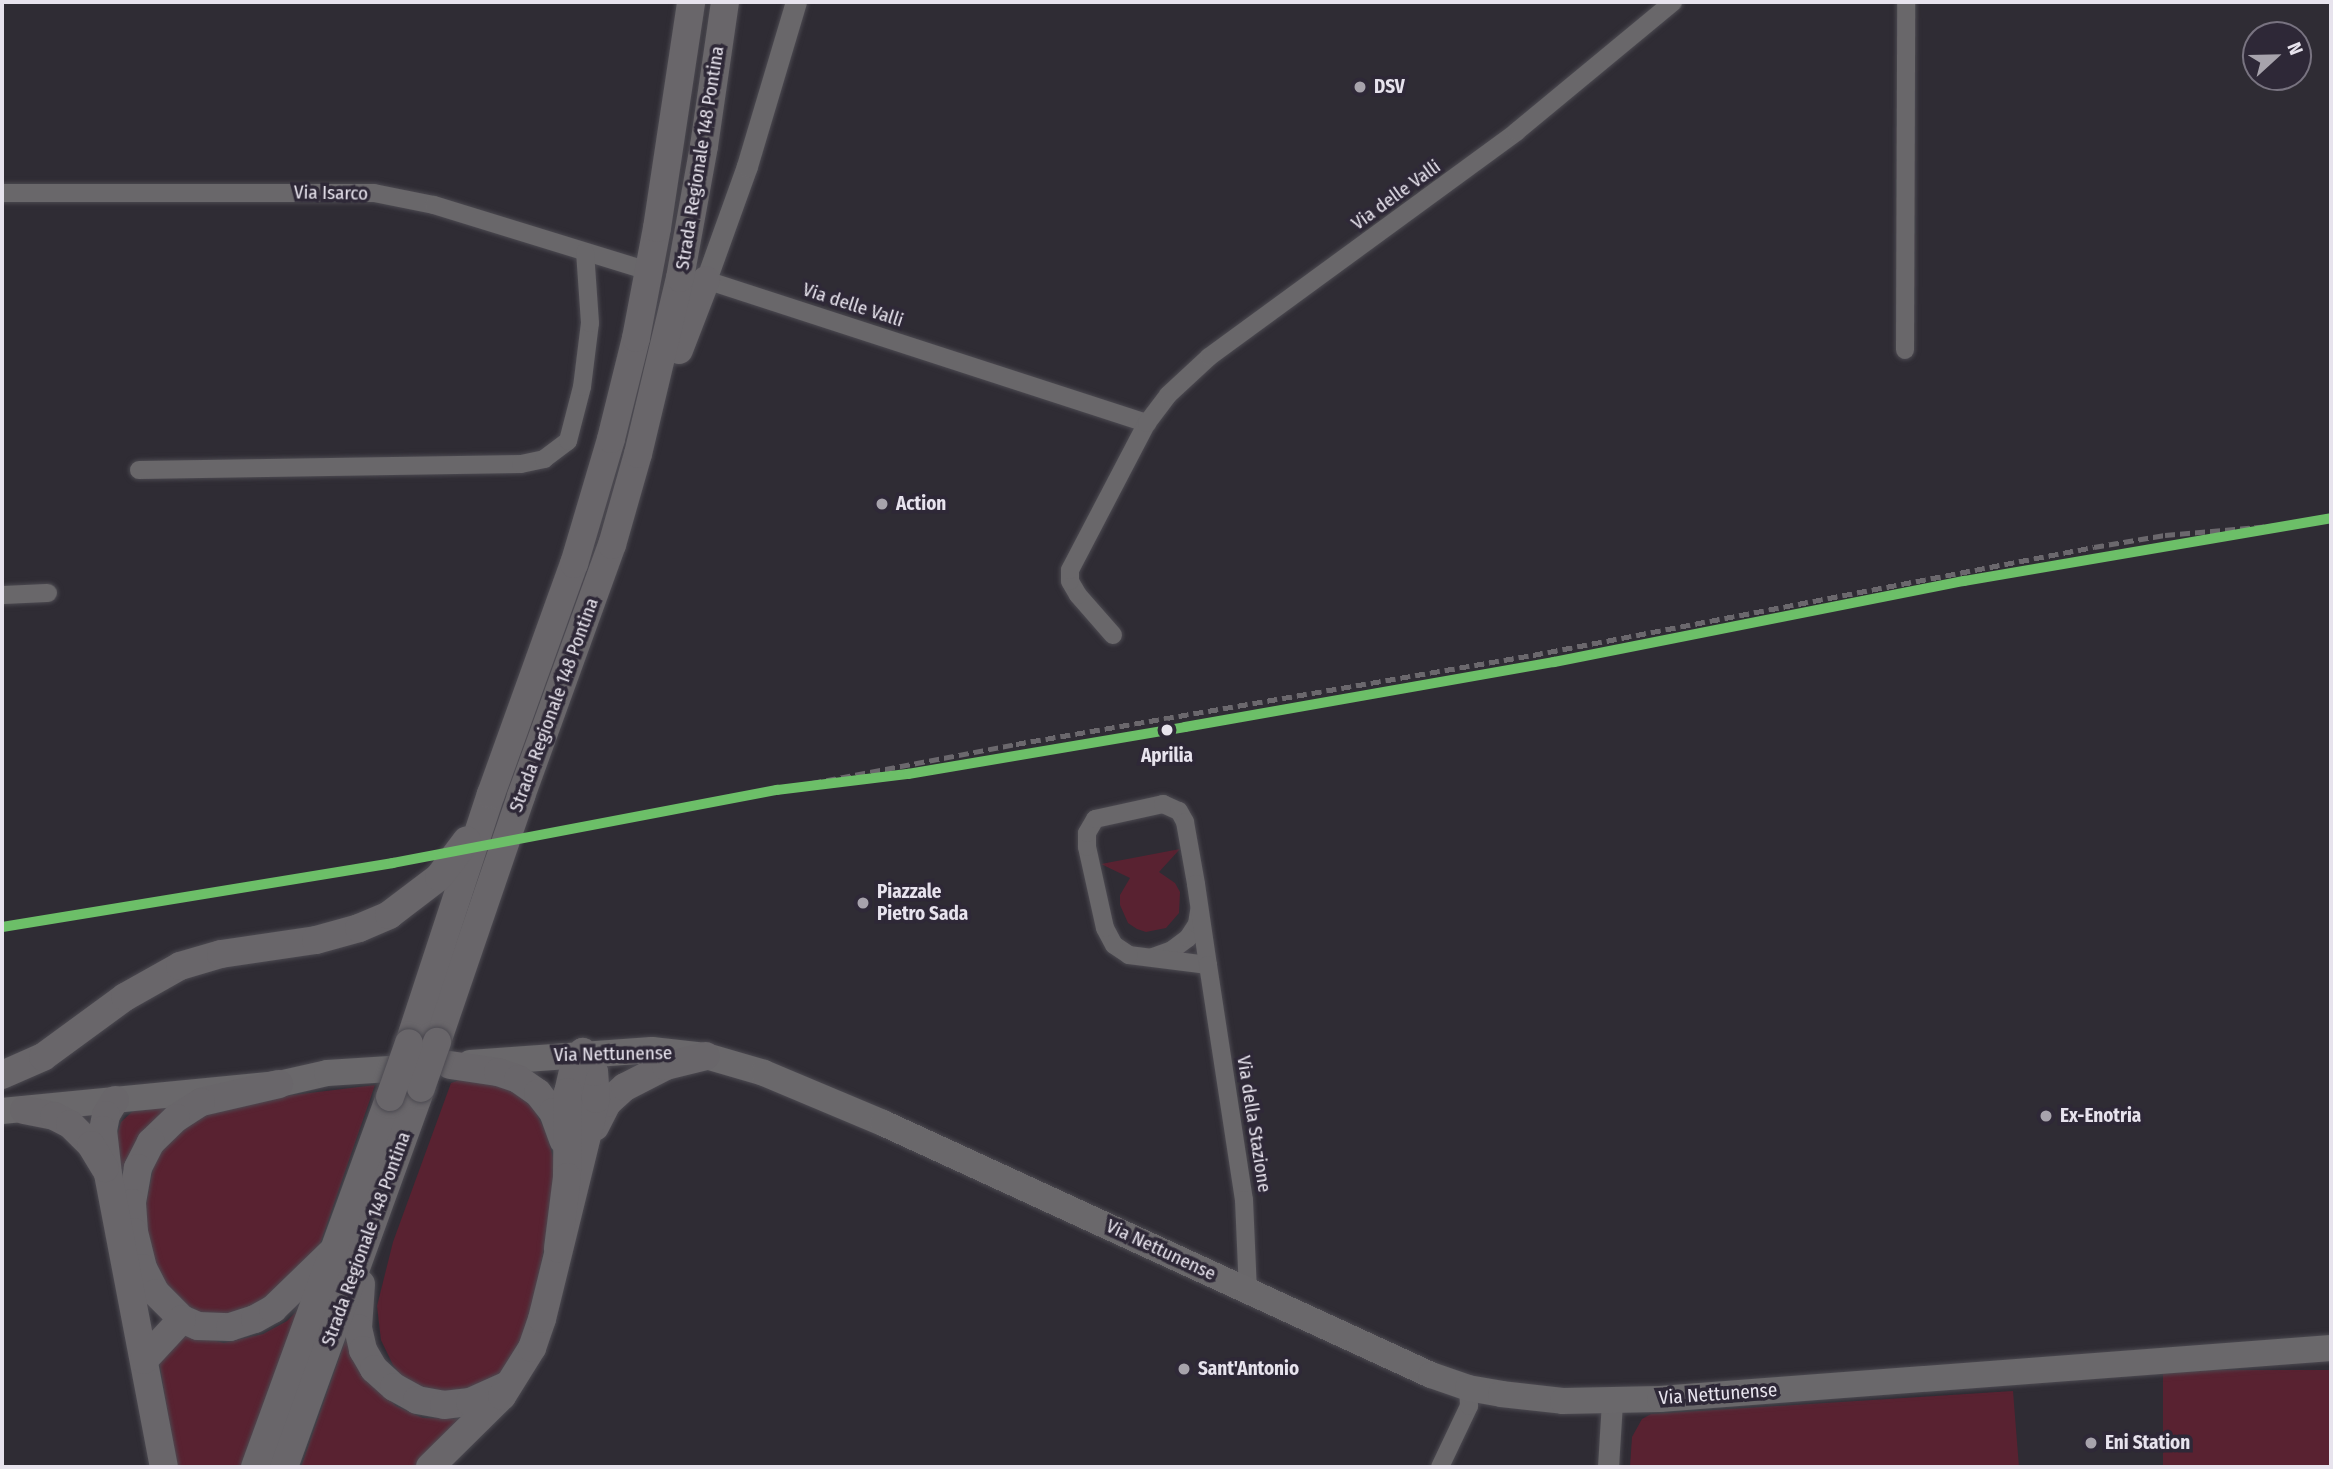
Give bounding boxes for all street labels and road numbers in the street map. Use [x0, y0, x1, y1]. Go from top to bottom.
street label: Strada Regionale 148 Pontina [671, 44, 729, 272]
street label: Via delle Valli [1347, 155, 1445, 235]
street label: Via Isarco [294, 181, 368, 205]
street label: Via delle Valli [800, 278, 906, 332]
street label: Strada Regionale 148 Pontina [505, 595, 603, 815]
street label: Via Nettunense [554, 1042, 672, 1066]
street label: Via della Stazione [1232, 1054, 1276, 1194]
street label: Strada Regionale 148 Pontina [317, 1129, 415, 1349]
street label: Via Nettunense [1103, 1215, 1219, 1285]
street label: Via Nettunense [1658, 1378, 1778, 1410]

